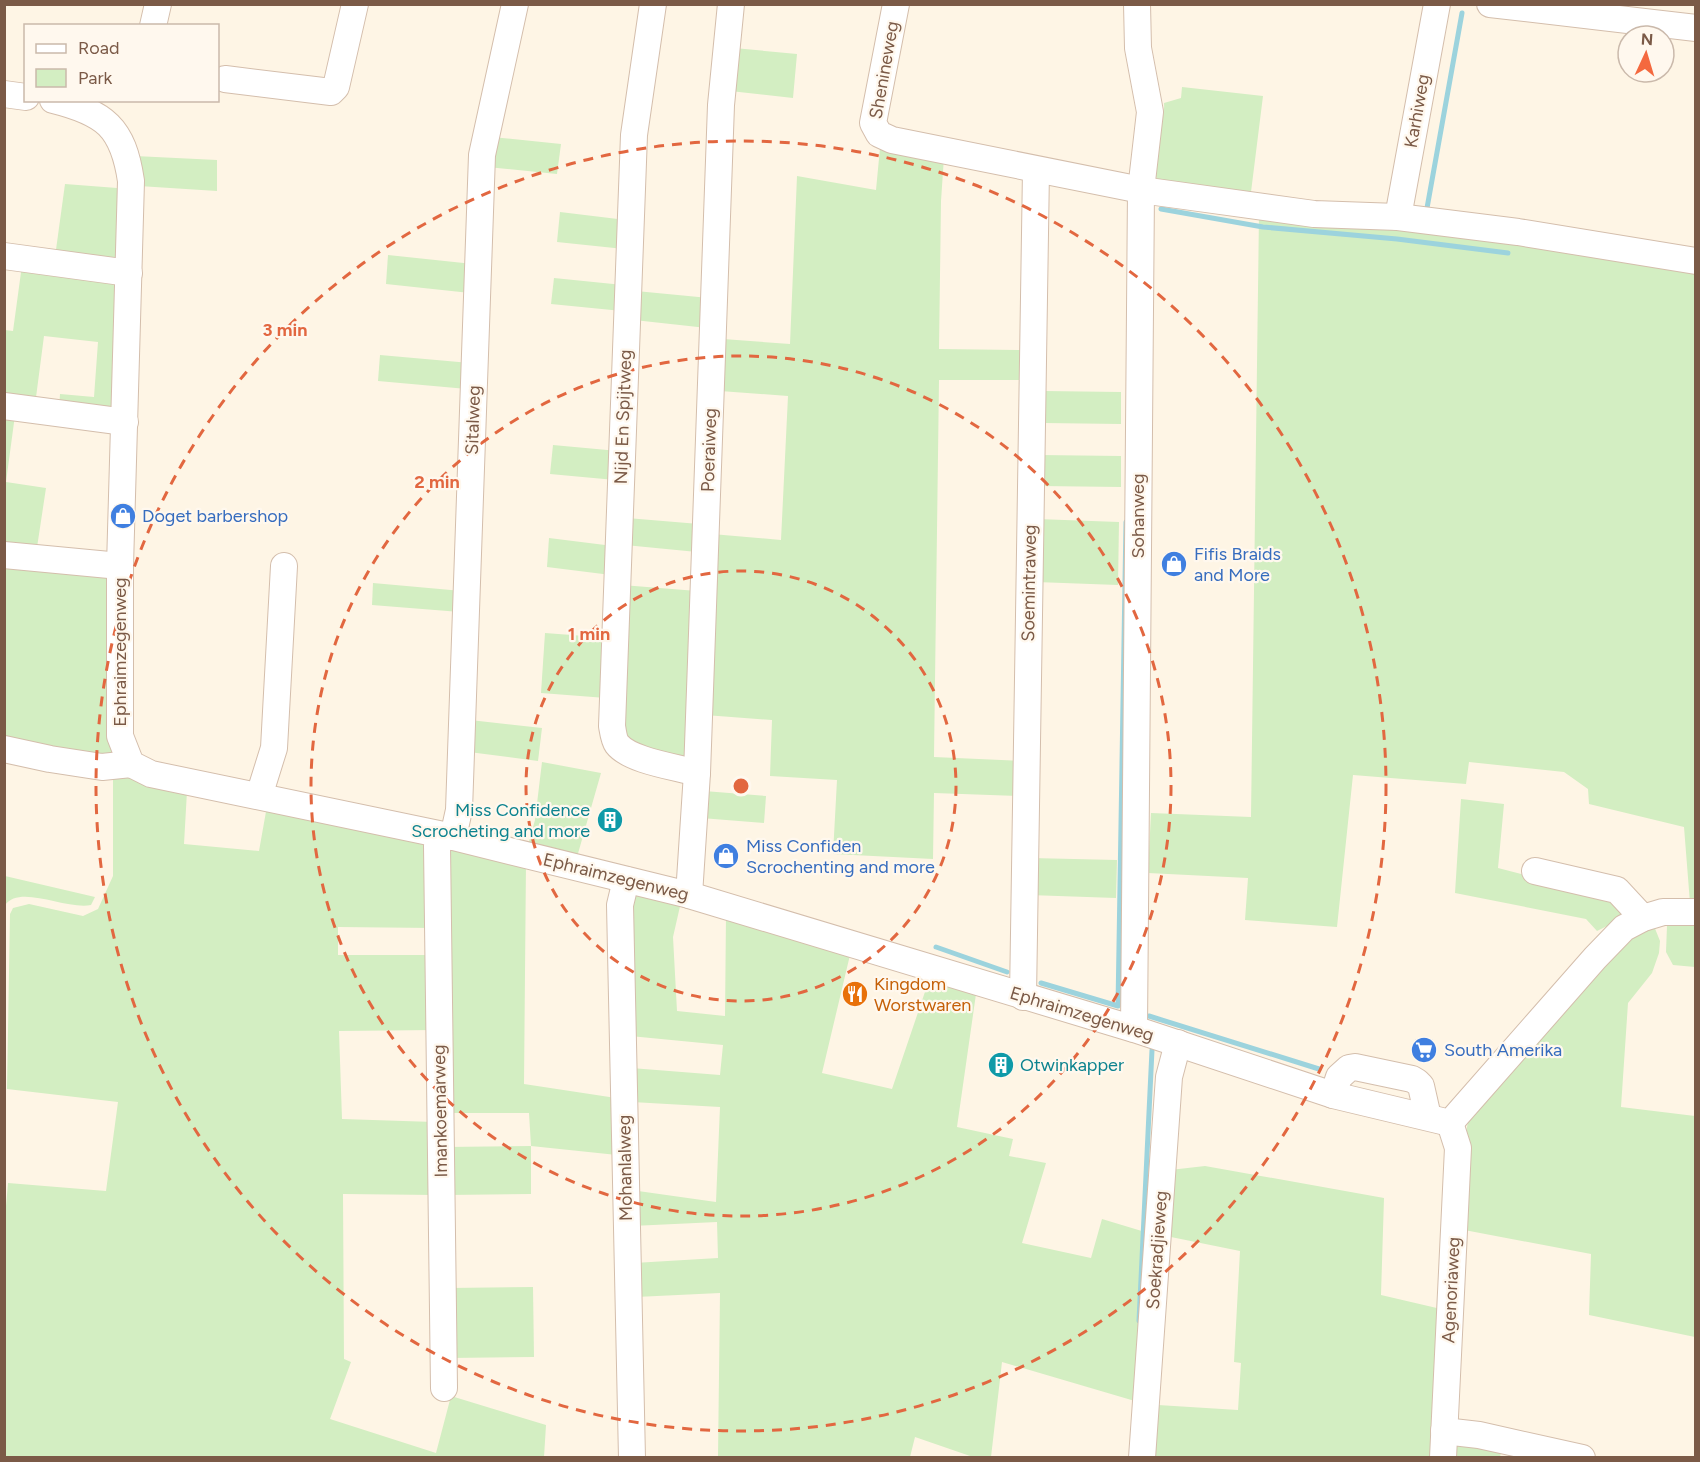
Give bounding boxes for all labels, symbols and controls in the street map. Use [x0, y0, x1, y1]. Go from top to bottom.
street label: Shenineweg [865, 19, 903, 121]
legend [24, 24, 219, 102]
north arrow [1616, 24, 1676, 84]
text: N [1640, 30, 1654, 49]
text: Road [78, 37, 119, 59]
text: Park [78, 67, 113, 89]
street label: Karhiweg [1400, 72, 1434, 150]
text: 3 min [263, 319, 307, 341]
street label: Nijd En Spijtweg [610, 349, 636, 485]
street label: Sitalweg [461, 385, 485, 455]
street label: Poeraiweg [697, 408, 721, 492]
text: 2 min [414, 471, 460, 493]
street label: Sohanweg [1127, 474, 1149, 558]
shop icon: Doget barbershop [108, 501, 138, 531]
place label: Doget barbershop [142, 505, 288, 527]
street label: Soemintraweg [1017, 524, 1041, 642]
place label: Fifis Braids and More [1194, 543, 1281, 586]
shop icon: Fifis Braids and More [1159, 549, 1189, 579]
street label: Ephraimzegenweg [109, 577, 131, 727]
text: 1 min [568, 623, 610, 645]
centre of rings [731, 776, 751, 796]
place label: Miss Confidence Scrocheting and more [411, 799, 590, 842]
building icon: Miss Confidence Scrocheting and more [595, 805, 625, 835]
place label: Miss Confiden Scrochenting and more [746, 835, 935, 878]
shop icon: Miss Confiden Scrochenting and more [711, 841, 741, 871]
street label: Ephraimzegenweg [541, 848, 691, 906]
place label: Kingdom Worstwaren [874, 973, 971, 1016]
restaurant icon: Kingdom Worstwaren [840, 979, 870, 1009]
street label: Ephraimzegenweg [1007, 982, 1157, 1046]
supermarket icon: South Amerika [1409, 1035, 1439, 1065]
place label: South Amerika [1444, 1039, 1562, 1061]
street label: Imankoemarweg [428, 1044, 452, 1178]
building icon: Otwinkapper [986, 1050, 1016, 1080]
place label: Otwinkapper [1020, 1054, 1124, 1076]
street label: Mohanlalweg [613, 1115, 637, 1221]
street label: Soekradjieweg [1142, 1190, 1172, 1310]
street label: Agenoriaweg [1437, 1236, 1465, 1344]

